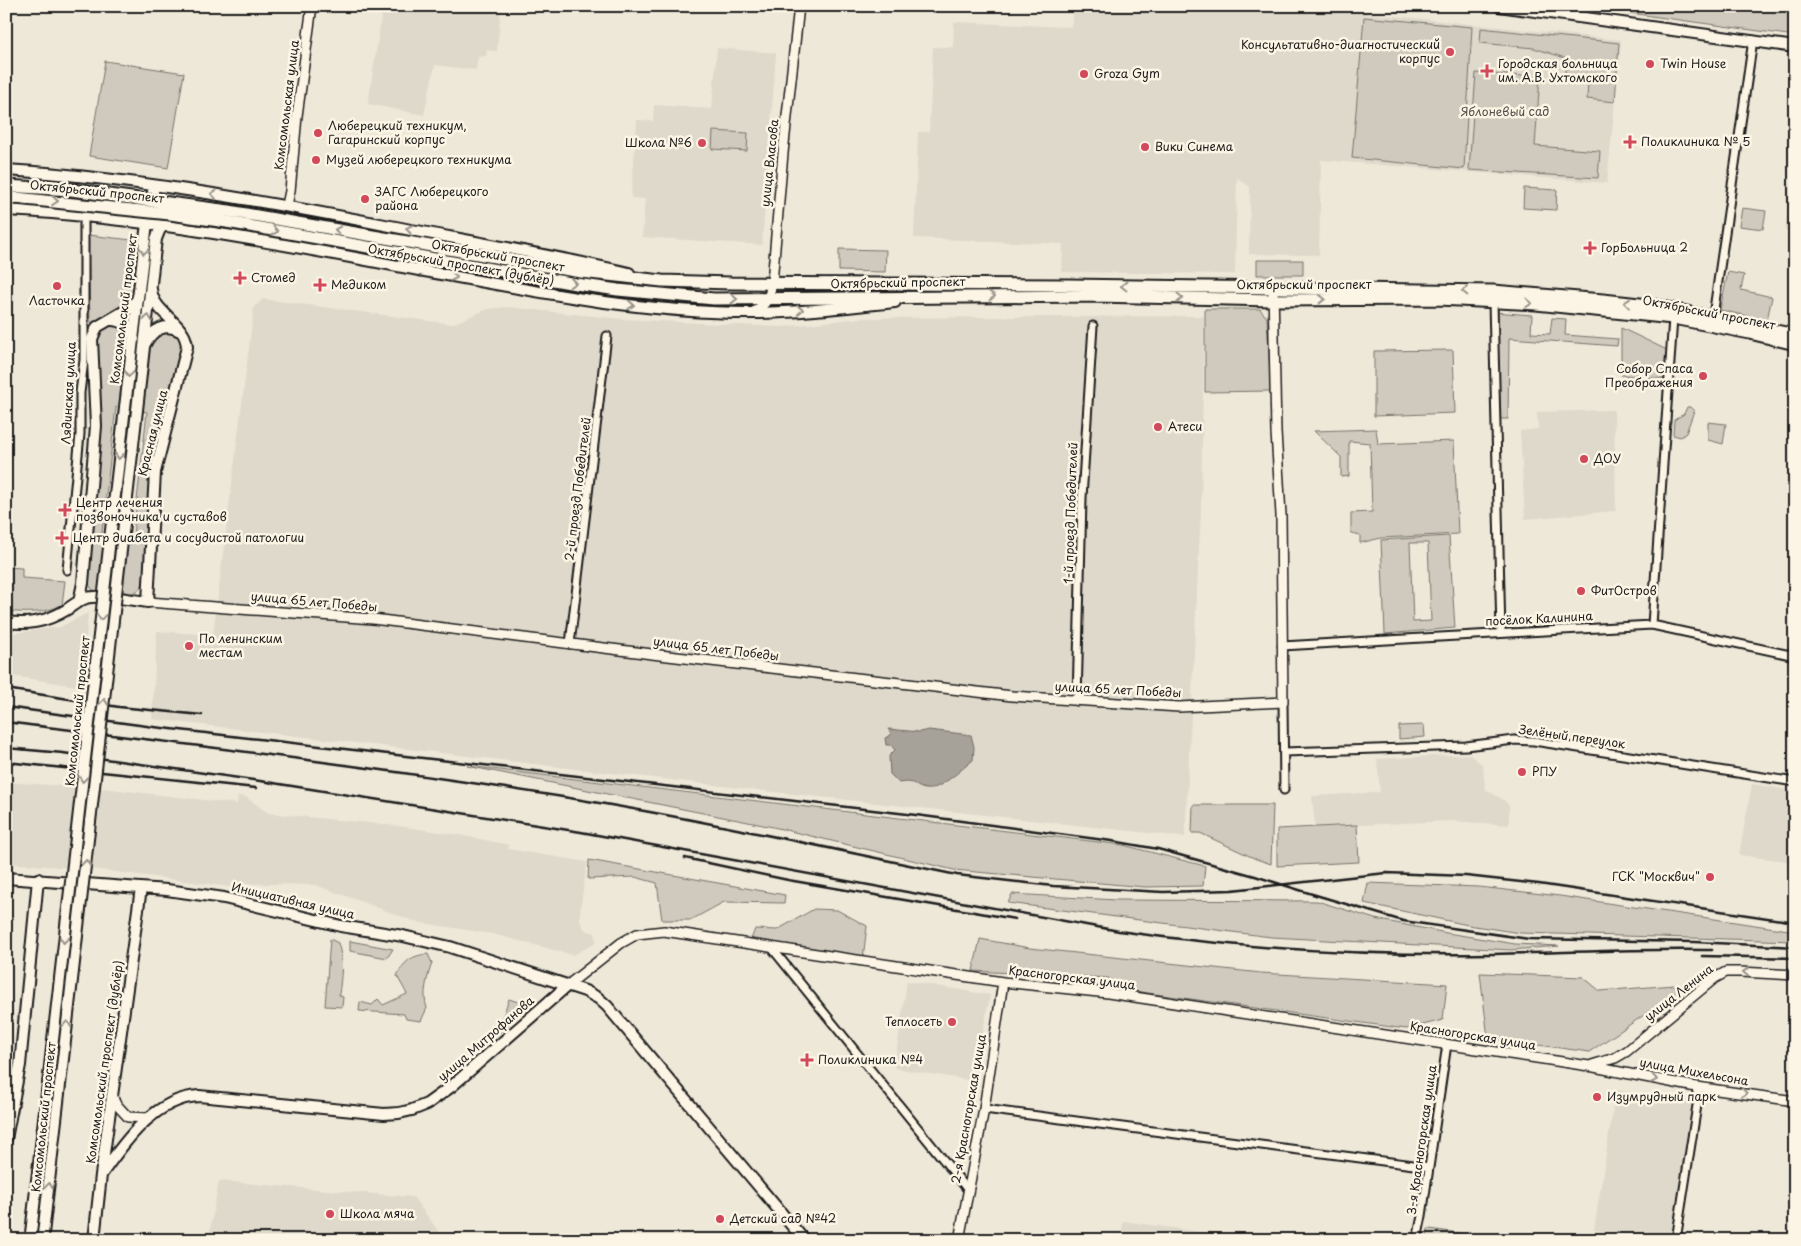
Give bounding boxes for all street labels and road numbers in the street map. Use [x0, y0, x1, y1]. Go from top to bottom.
street label: Комсомольская улица [269, 38, 303, 171]
street label: улица Власова [755, 118, 783, 208]
street label: Октябрьский проспект [29, 175, 165, 207]
street label: Комсомольский проспект [105, 233, 141, 385]
street label: Октябрьский проспект [430, 234, 566, 276]
street label: Октябрьский проспект (дублёр) [367, 239, 556, 289]
street label: Октябрьский проспект [830, 272, 966, 292]
street label: Октябрьский проспект [1236, 275, 1372, 293]
street label: Октябрьский проспект [1641, 290, 1777, 334]
street label: Лядинская улица [56, 341, 80, 445]
street label: Красная улица [133, 387, 172, 478]
street label: 2-й проезд Победителей [559, 416, 595, 562]
street label: 1-й проезд Победителей [1059, 442, 1081, 584]
street label: улица 65 лет Победы [250, 587, 378, 615]
street label: посёлок Калинина [1485, 606, 1594, 630]
street label: улица 65 лет Победы [652, 631, 780, 665]
street label: Комсомольский проспект [60, 635, 94, 787]
street label: улица 65 лет Победы [1054, 677, 1182, 701]
street label: Зелёный переулок [1518, 720, 1627, 753]
street label: Инициативная улица [230, 877, 357, 923]
street label: Комсомольский проспект (дублёр) [81, 959, 127, 1165]
street label: улица Ленина [1640, 959, 1717, 1025]
street label: Красногорская улица [1008, 960, 1137, 994]
street label: улица Митрофанова [433, 991, 538, 1085]
street label: Красногорская улица [1409, 1016, 1538, 1054]
street label: 2-я Красногорская улица [946, 1032, 990, 1185]
street label: Комсомольский проспект [26, 1041, 60, 1193]
street label: улица Михельсона [1638, 1053, 1751, 1090]
street label: 3-я Красногорская улица [1402, 1063, 1441, 1216]

